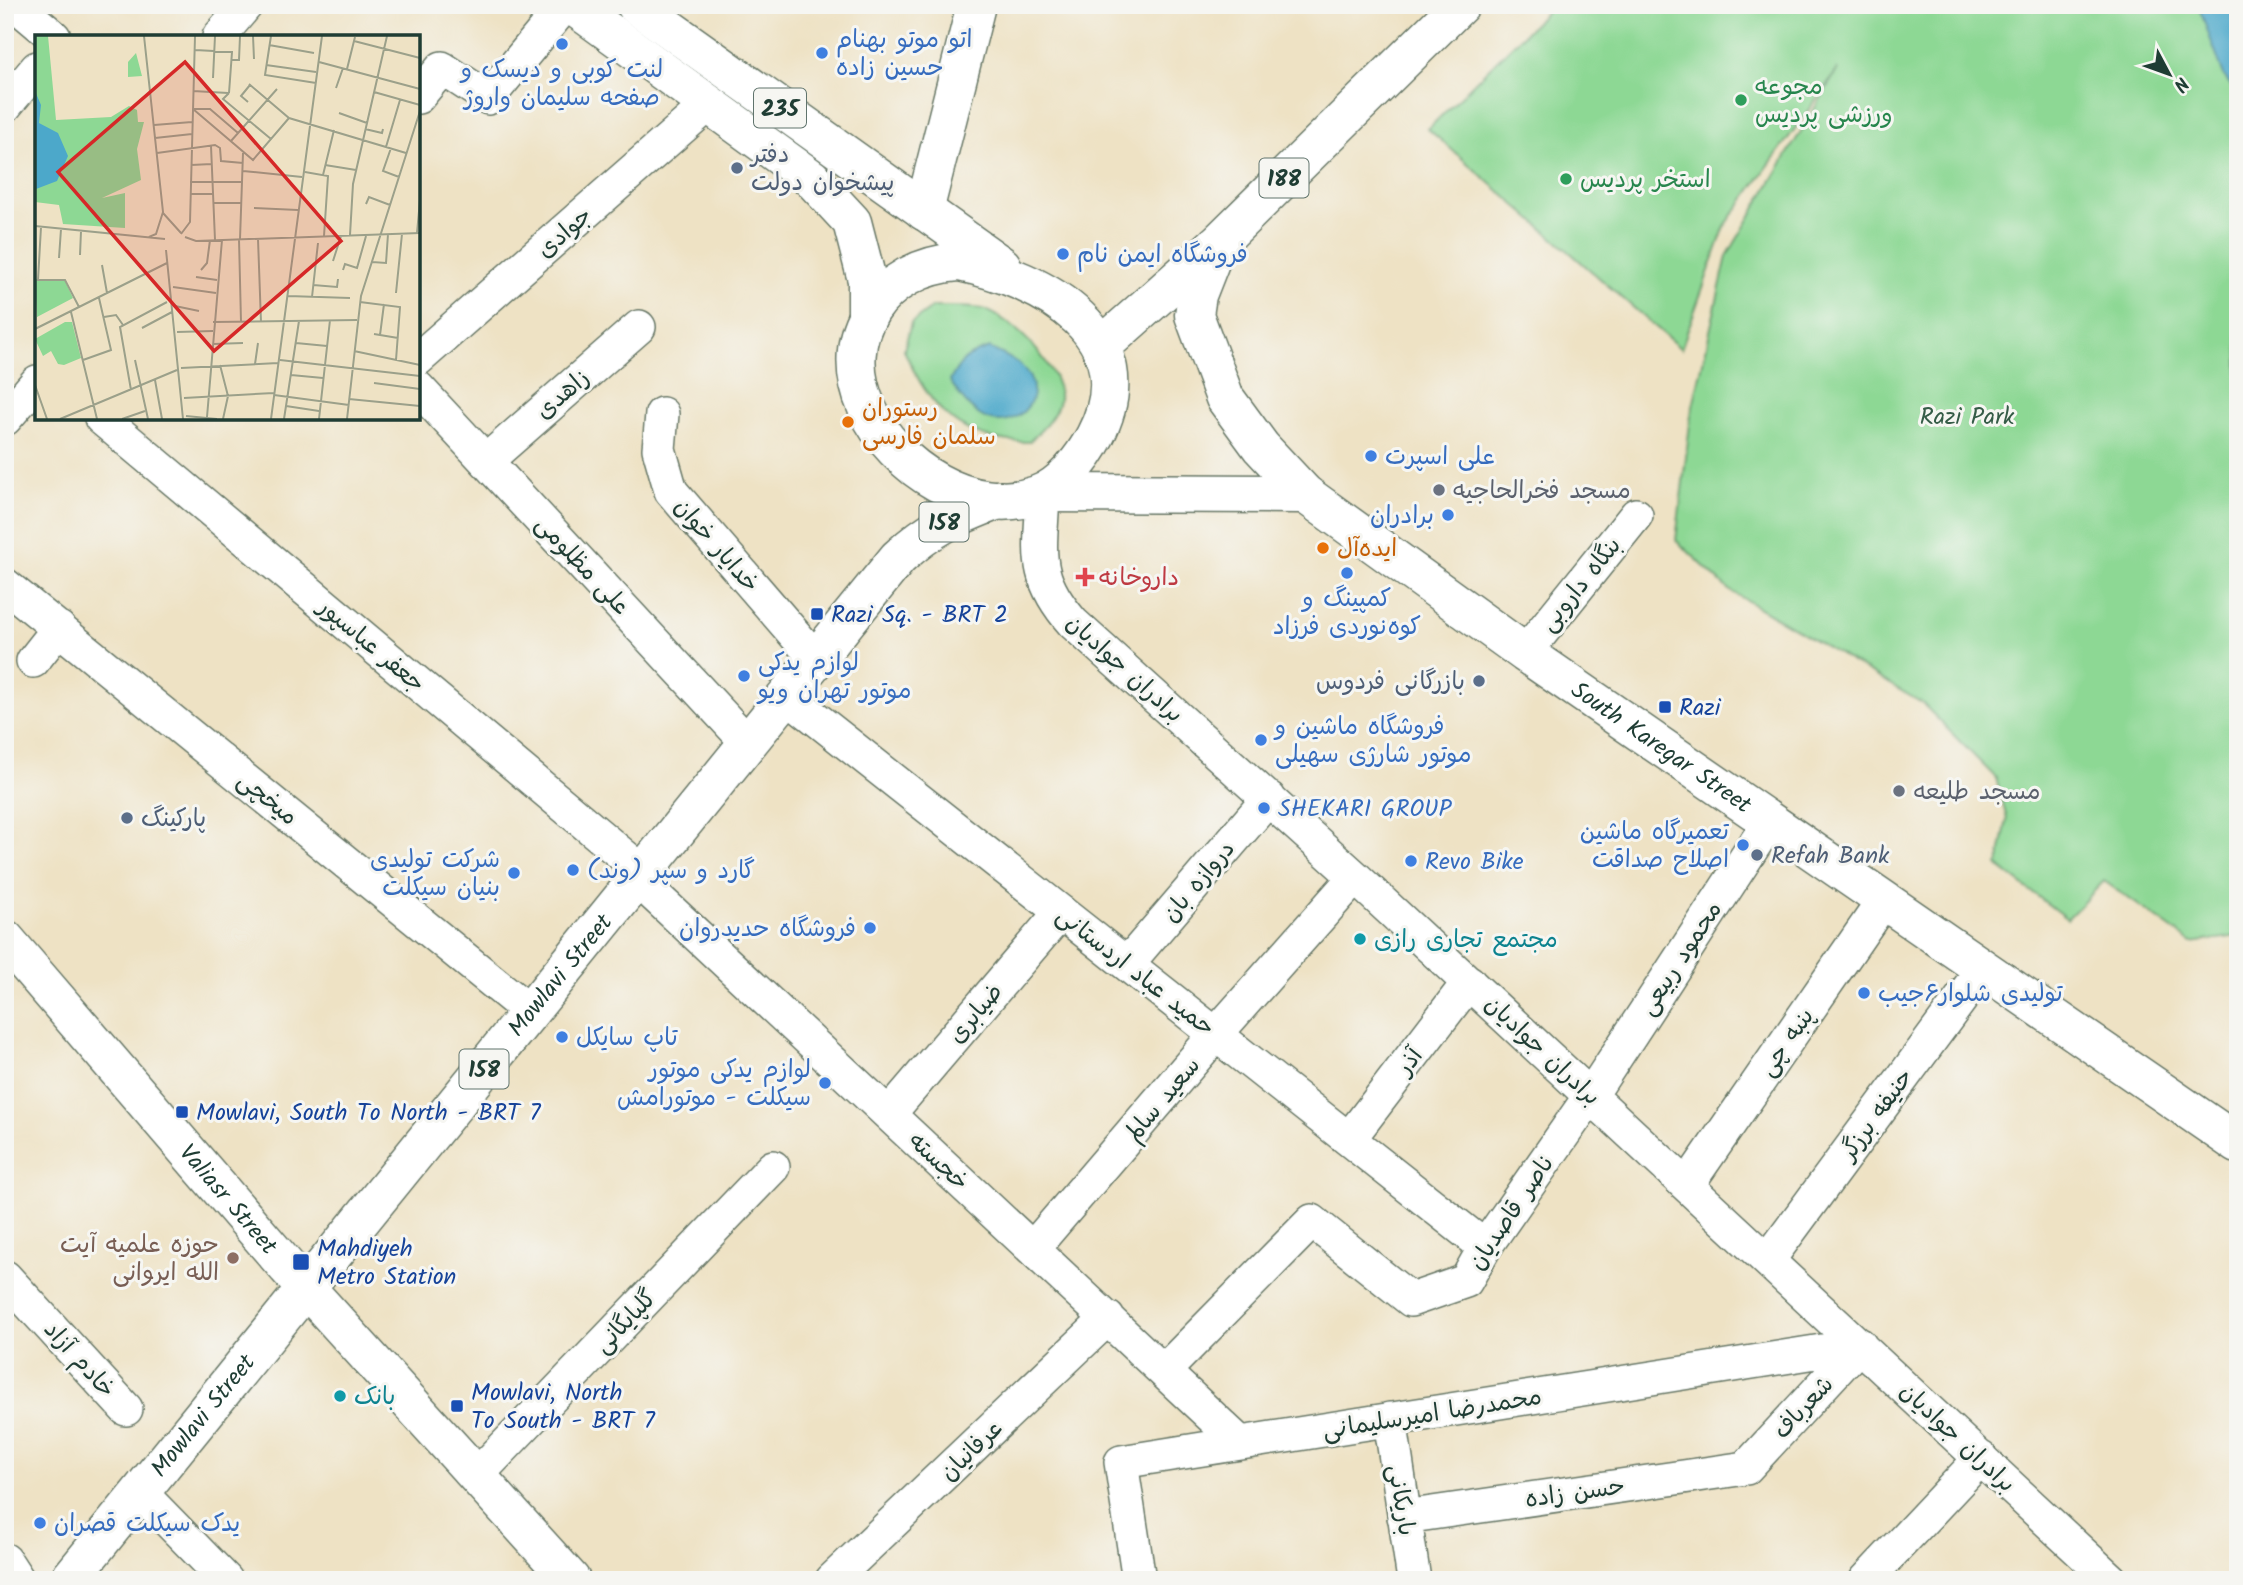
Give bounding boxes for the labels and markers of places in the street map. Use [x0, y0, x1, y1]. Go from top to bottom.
place label: اتو موتو بهنام حسین زاده [836, 21, 972, 88]
marker: لنت کوبی و دیسک و صفحه سلیمان واروژ [554, 36, 570, 52]
marker: اتو موتو بهنام حسین زاده [814, 45, 830, 61]
place label: لنت کوبی و دیسک و صفحه سلیمان واروژ [459, 51, 663, 118]
place label: مجوعه ورزشی پردیس [1755, 68, 1893, 135]
marker: مجوعه ورزشی پردیس [1733, 92, 1749, 108]
place label: دفتر پیشخوان دولت [749, 136, 895, 203]
marker: دفتر پیشخوان دولت [729, 160, 745, 176]
place label: استخر پردیس [1580, 161, 1711, 200]
marker: استخر پردیس [1558, 171, 1574, 187]
place label: فروشگاه ایمن نام [1077, 236, 1248, 275]
marker: فروشگاه ایمن نام [1055, 246, 1071, 262]
place label: رستوران سلمان فارسی [862, 390, 996, 457]
marker: رستوران سلمان فارسی [840, 414, 856, 430]
place label: علی اسپرت [1385, 438, 1495, 477]
marker: علی اسپرت [1363, 448, 1379, 464]
place label: مسجد فخرالحاجیه [1453, 472, 1631, 511]
marker: مسجد فخرالحاجیه [1431, 482, 1447, 498]
place label: برادران [1370, 497, 1434, 536]
marker: برادران [1440, 507, 1456, 523]
place label: ایده‌آل [1337, 530, 1397, 569]
marker: ایده‌آل [1315, 540, 1331, 556]
place label: داروخانه [1099, 559, 1179, 598]
marker: کمپینگ و کوه‌نوردی فرزاد [1339, 565, 1355, 581]
marker: داروخانه [1077, 569, 1093, 585]
place label: کمپینگ و کوه‌نوردی فرزاد [1273, 580, 1421, 647]
place label: Razi Sq. - BRT 2 [831, 596, 1008, 635]
marker: Razi Sq. - BRT 2 [809, 606, 825, 622]
place label: لوازم یدکی موتور تهران ویو [756, 644, 911, 711]
place label: بازرگانی فردوس [1316, 663, 1465, 702]
marker: لوازم یدکی موتور تهران ویو [736, 668, 752, 684]
marker: بازرگانی فردوس [1471, 673, 1487, 689]
place label: Razi [1679, 689, 1722, 728]
marker: Razi [1657, 699, 1673, 715]
place label: فروشگاه ماشين و موتور شارژی سهيلی [1273, 708, 1471, 775]
marker: فروشگاه ماشين و موتور شارژی سهيلی [1253, 732, 1269, 748]
place label: مسجد طلیعه [1913, 773, 2040, 812]
marker: مسجد طلیعه [1891, 783, 1907, 799]
place label: SHEKARI GROUP [1278, 790, 1452, 829]
place label: پارکینگ [141, 800, 206, 839]
marker: SHEKARI GROUP [1256, 800, 1272, 816]
marker: پارکینگ [119, 810, 135, 826]
place label: تعمیرگاه ماشین اصلاح صداقت [1580, 813, 1730, 880]
marker: تعمیرگاه ماشین اصلاح صداقت [1735, 837, 1751, 853]
place label: Refah Bank [1771, 837, 1890, 876]
place label: شرکت تولیدی بنیان سیکلت [370, 841, 500, 908]
place label: Revo Bike [1425, 843, 1524, 882]
marker: Refah Bank [1749, 847, 1765, 863]
place label: گارد و سپر (وند) [587, 852, 755, 891]
marker: Revo Bike [1403, 853, 1419, 869]
marker: گارد و سپر (وند) [565, 862, 581, 878]
marker: شرکت تولیدی بنیان سیکلت [506, 865, 522, 881]
place label: فروشگاه حدیدروان [679, 910, 856, 949]
marker: فروشگاه حدیدروان [862, 920, 878, 936]
place label: مجتمع تجاری رازی [1374, 921, 1558, 960]
marker: مجتمع تجاری رازی [1352, 931, 1368, 947]
place label: تولیدی شلوار۶جیب [1878, 975, 2064, 1014]
marker: تولیدی شلوار۶جیب [1856, 985, 1872, 1001]
place label: تاپ سایکل [576, 1019, 679, 1058]
marker: تاپ سایکل [554, 1029, 570, 1045]
place label: لوازم یدکی موتور سیکلت - موتورامش [617, 1051, 811, 1118]
marker: لوازم یدکی موتور سیکلت - موتورامش [817, 1075, 833, 1091]
place label: Mowlavi, South To North - BRT 7 [196, 1094, 542, 1133]
marker: Mowlavi, South To North - BRT 7 [174, 1104, 190, 1120]
place label: حوزه علمیه آیت‌ الله ایروانی [60, 1226, 219, 1293]
place label: Mahdiyeh Metro Station [317, 1230, 456, 1297]
marker: حوزه علمیه آیت‌ الله ایروانی [225, 1250, 241, 1266]
marker: Mahdiyeh Metro Station [291, 1252, 311, 1272]
place label: Mowlavi, North To South - BRT 7 [471, 1374, 656, 1441]
place label: بانک [354, 1378, 396, 1417]
marker: بانک [332, 1388, 348, 1404]
marker: Mowlavi, North To South - BRT 7 [449, 1398, 465, 1414]
place label: یدک سیکلت قصران [54, 1505, 240, 1544]
marker: یدک سیکلت قصران [32, 1515, 48, 1531]

